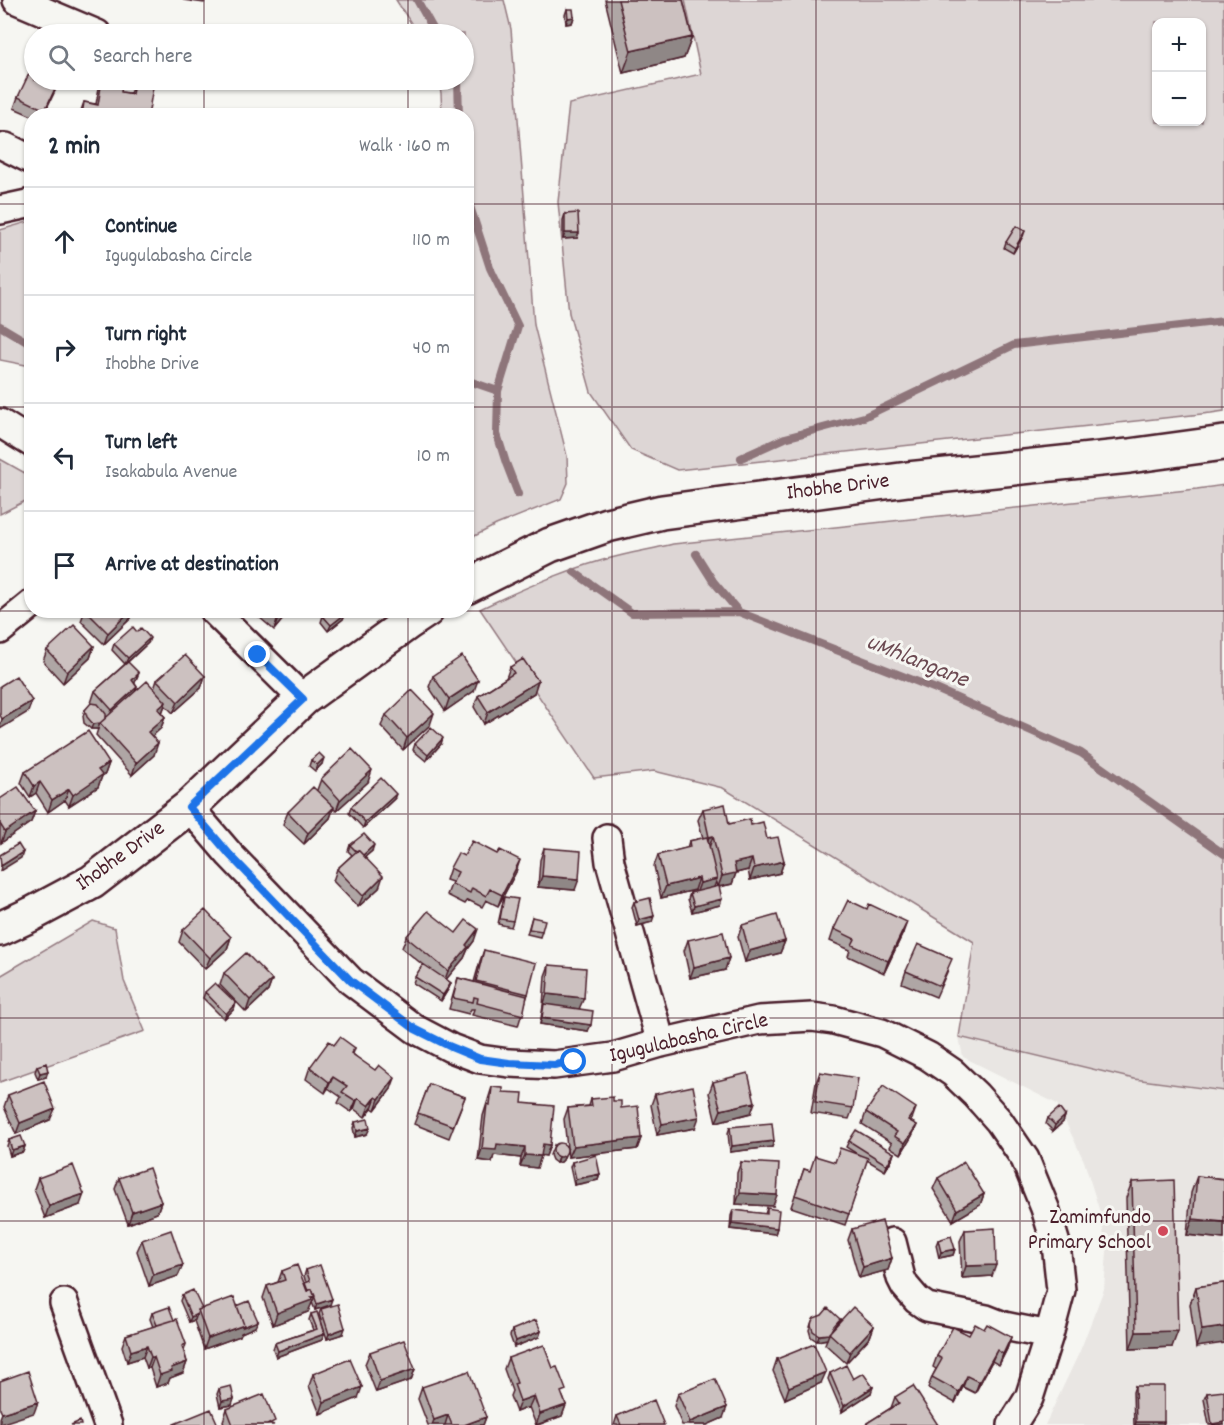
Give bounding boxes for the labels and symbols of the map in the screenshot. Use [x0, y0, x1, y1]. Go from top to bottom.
street label: Ihobhe Drive [785, 466, 891, 510]
water label: uMhlangane [861, 626, 974, 698]
route end [244, 641, 270, 667]
street label: Ihobhe Drive [70, 814, 172, 900]
street label: Igugulabasha Circle [607, 1006, 771, 1072]
route start [560, 1048, 586, 1074]
place label: Zamimfundo Primary School [1028, 1203, 1151, 1259]
marker: Zamimfundo Primary School [1156, 1224, 1170, 1238]

